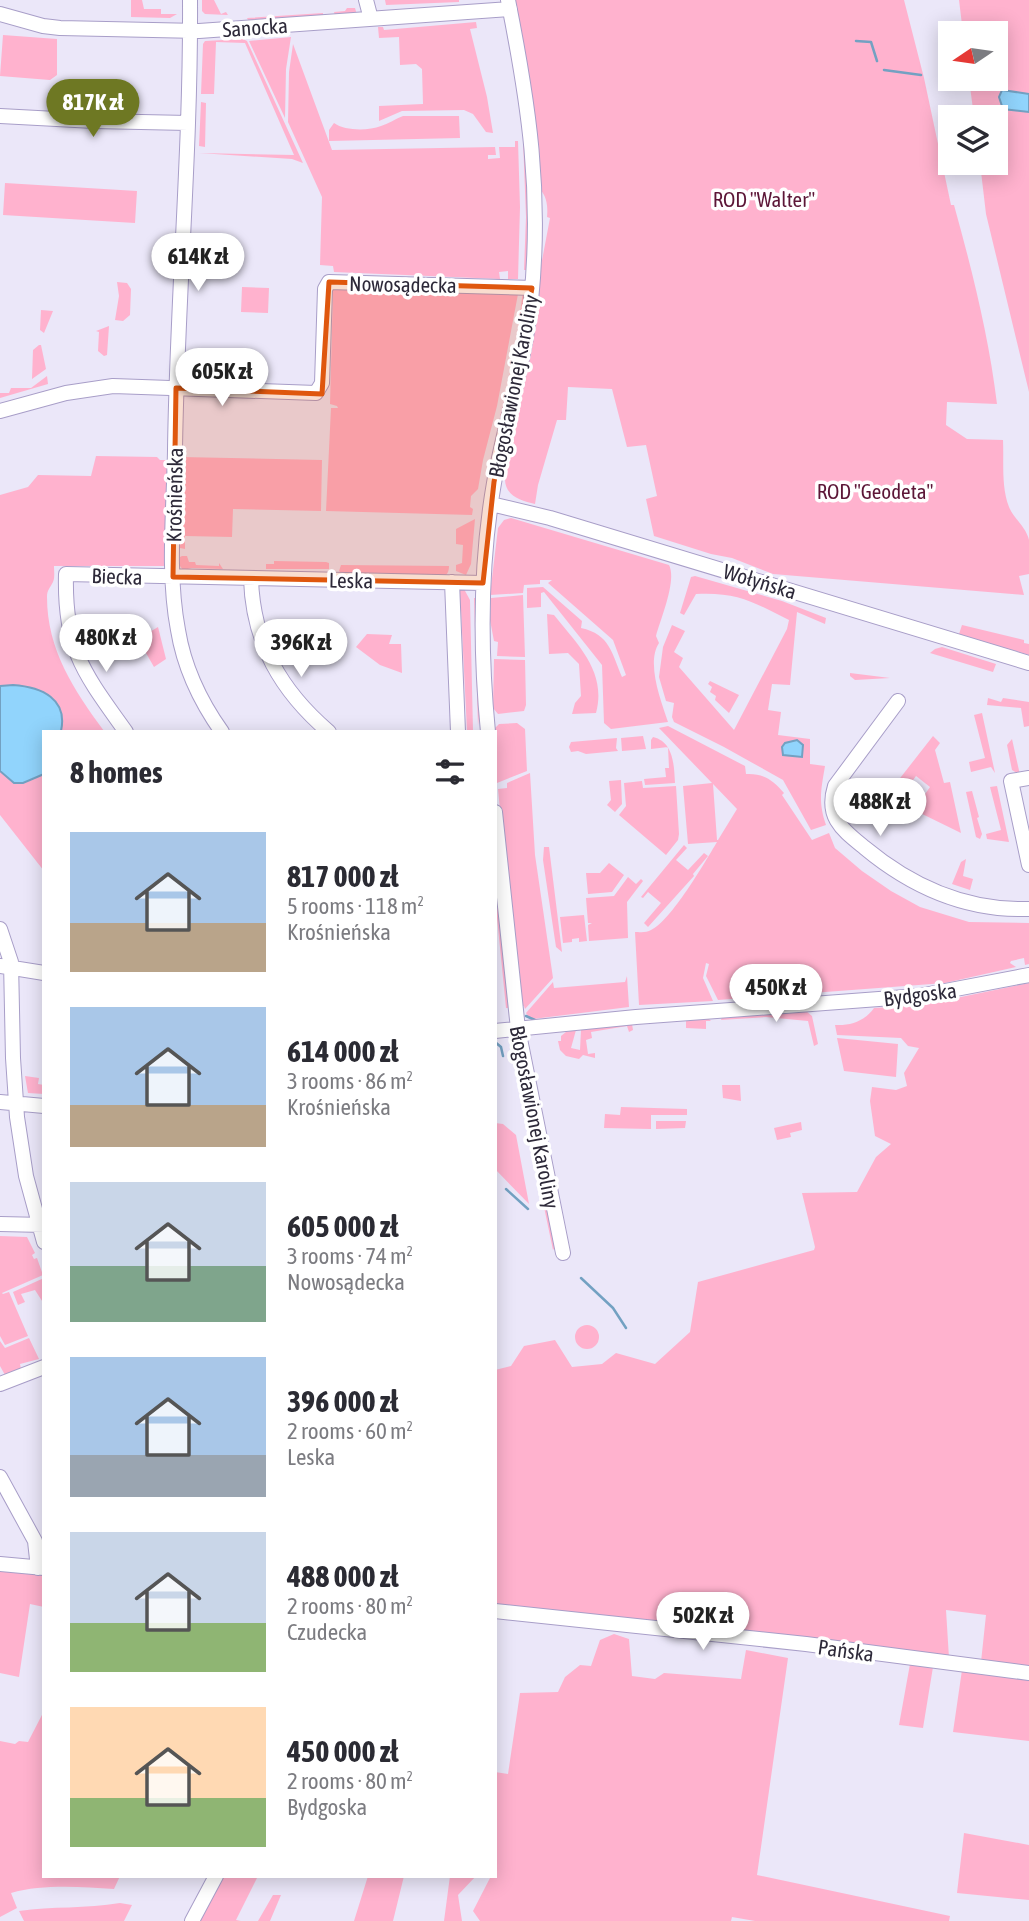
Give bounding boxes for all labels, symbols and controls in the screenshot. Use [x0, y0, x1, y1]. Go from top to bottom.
street label: Sanocka [222, 13, 288, 41]
north arrow [938, 21, 1008, 91]
map controls [938, 21, 1008, 175]
pin: 817K zł [28, 80, 158, 139]
text: 817K zł [62, 89, 124, 115]
button: layers [938, 105, 1008, 175]
park label: ROD "Walter" [713, 187, 815, 211]
pin: 614K zł [133, 233, 263, 293]
text: 614K zł [167, 243, 229, 269]
street label: Nowosądecka [349, 271, 457, 297]
street label: Błogosławionej Karoliny [483, 292, 543, 480]
pin: 605K zł [157, 348, 287, 408]
text: 605K zł [191, 358, 253, 384]
street label: Krośnieńska [161, 447, 187, 543]
park label: ROD "Geodeta" [817, 479, 933, 503]
street label: Wołyńska [721, 559, 799, 603]
street label: Biecka [91, 563, 143, 589]
street label: Leska [329, 568, 373, 592]
pin: 480K zł [41, 614, 171, 674]
pin: 396K zł [236, 620, 366, 679]
text: 480K zł [75, 624, 137, 650]
text: 396K zł [270, 629, 332, 655]
icon: filters [431, 753, 469, 791]
text: 8 homes [70, 755, 163, 789]
pin: 488K zł [815, 778, 945, 838]
text: 488K zł [849, 788, 911, 814]
text: 817 000 zł [287, 859, 399, 893]
icon: home [126, 860, 210, 944]
text: 5 rooms · 118 m² [287, 893, 424, 919]
text: Krośnieńska [287, 919, 391, 945]
pin: 450K zł [711, 964, 841, 1024]
text: 450K zł [745, 974, 807, 1000]
street label: Bydgoska [882, 978, 958, 1010]
street label: Błogosławionej Karoliny [505, 1023, 565, 1211]
text: 614 000 zł [287, 1034, 399, 1068]
icon: home [126, 1035, 210, 1119]
text: 3 rooms · 86 m² [287, 1068, 413, 1094]
text: Krośnieńska [287, 1094, 391, 1120]
text: 605 000 zł [287, 1209, 399, 1243]
icon: home [126, 1210, 210, 1294]
text: 3 rooms · 74 m² [287, 1243, 413, 1269]
text: Nowosądecka [287, 1269, 405, 1295]
text: 396 000 zł [287, 1384, 399, 1418]
icon: home [126, 1385, 210, 1469]
text: 2 rooms · 60 m² [287, 1418, 413, 1444]
text: Leska [287, 1444, 335, 1470]
text: 488 000 zł [287, 1559, 399, 1593]
icon: home [126, 1560, 210, 1644]
pin: 502K zł [638, 1592, 768, 1652]
text: 2 rooms · 80 m² [287, 1593, 413, 1619]
text: 502K zł [672, 1602, 734, 1628]
text: Czudecka [287, 1619, 367, 1645]
street label: Pańska [816, 1634, 876, 1666]
text: 450 000 zł [287, 1734, 399, 1768]
icon: home [126, 1735, 210, 1819]
text: 2 rooms · 80 m² [287, 1768, 413, 1794]
text: Bydgoska [287, 1794, 367, 1820]

